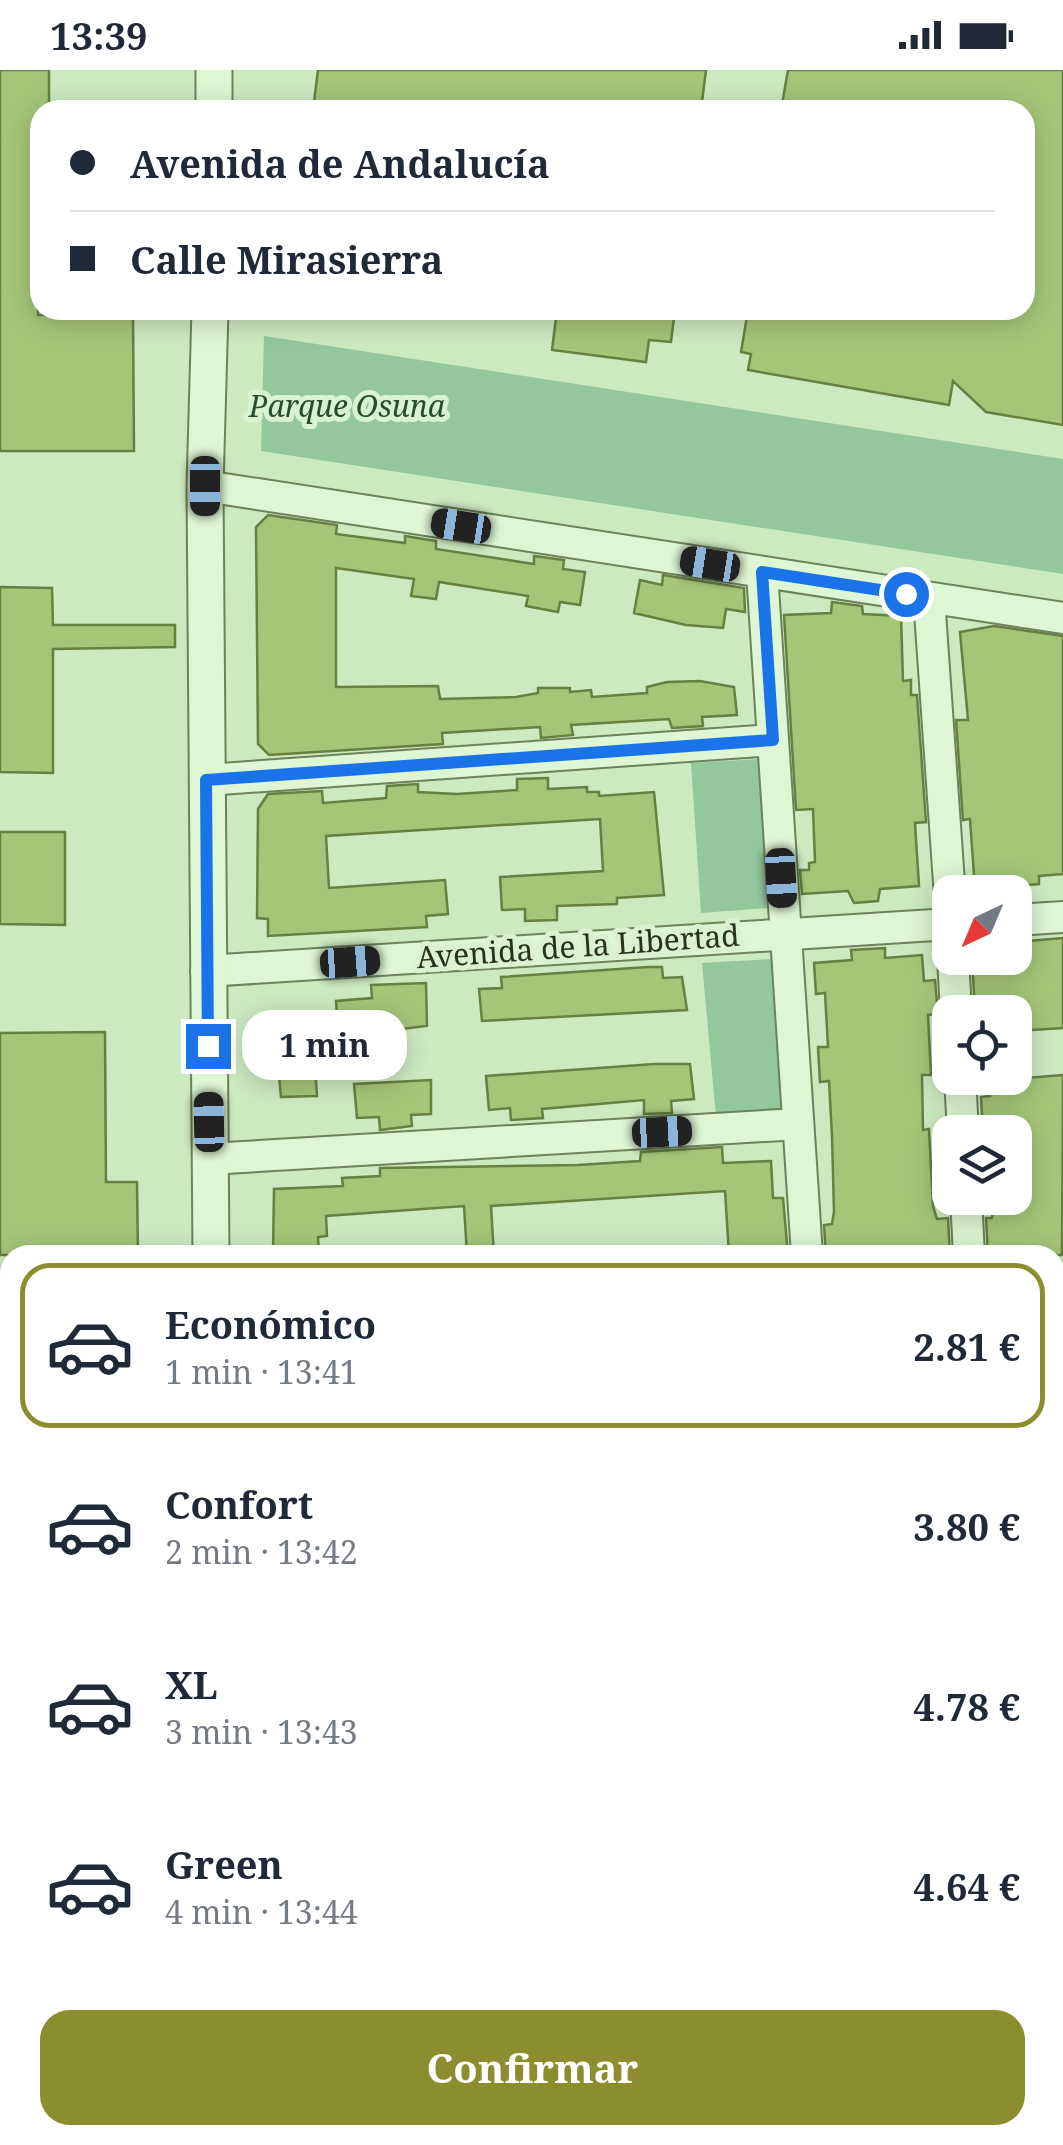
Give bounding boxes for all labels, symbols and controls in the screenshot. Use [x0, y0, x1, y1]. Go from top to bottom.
text: 13:39 [50, 9, 147, 61]
text: Avenida de Andalucía [130, 137, 550, 189]
text: Calle Mirasierra [130, 233, 443, 285]
park label: Parque Osuna [248, 385, 446, 426]
car [190, 456, 220, 516]
car [429, 506, 493, 546]
car [678, 544, 742, 584]
route start [884, 572, 929, 617]
car [764, 847, 798, 909]
north arrow [932, 875, 1032, 975]
map controls [932, 875, 1032, 1215]
street label: Avenida de la Libertad [415, 914, 741, 977]
car [319, 945, 381, 979]
button: locate [932, 995, 1032, 1095]
callout: 1 min [243, 1011, 408, 1081]
text: 1 min [279, 1023, 370, 1066]
route end [186, 1024, 231, 1069]
car [193, 1092, 225, 1152]
car [631, 1115, 693, 1149]
button: layers [932, 1115, 1032, 1215]
text: Económico [165, 1298, 376, 1350]
icon: car [45, 1301, 135, 1391]
text: 2.81 € [913, 1320, 1020, 1372]
text: 1 min · 13:41 [165, 1350, 358, 1393]
text: Confort [165, 1478, 313, 1530]
icon: car [45, 1481, 135, 1571]
text: 3.80 € [913, 1500, 1020, 1552]
text: 2 min · 13:42 [165, 1530, 358, 1573]
text: XL [165, 1658, 218, 1710]
icon: car [45, 1661, 135, 1751]
text: 4.78 € [913, 1680, 1020, 1732]
text: 3 min · 13:43 [165, 1710, 358, 1753]
text: Green [165, 1838, 283, 1890]
icon: car [45, 1841, 135, 1931]
text: 4.64 € [913, 1860, 1020, 1912]
text: 4 min · 13:44 [165, 1890, 358, 1933]
button: Confirmar [40, 2010, 1025, 2125]

